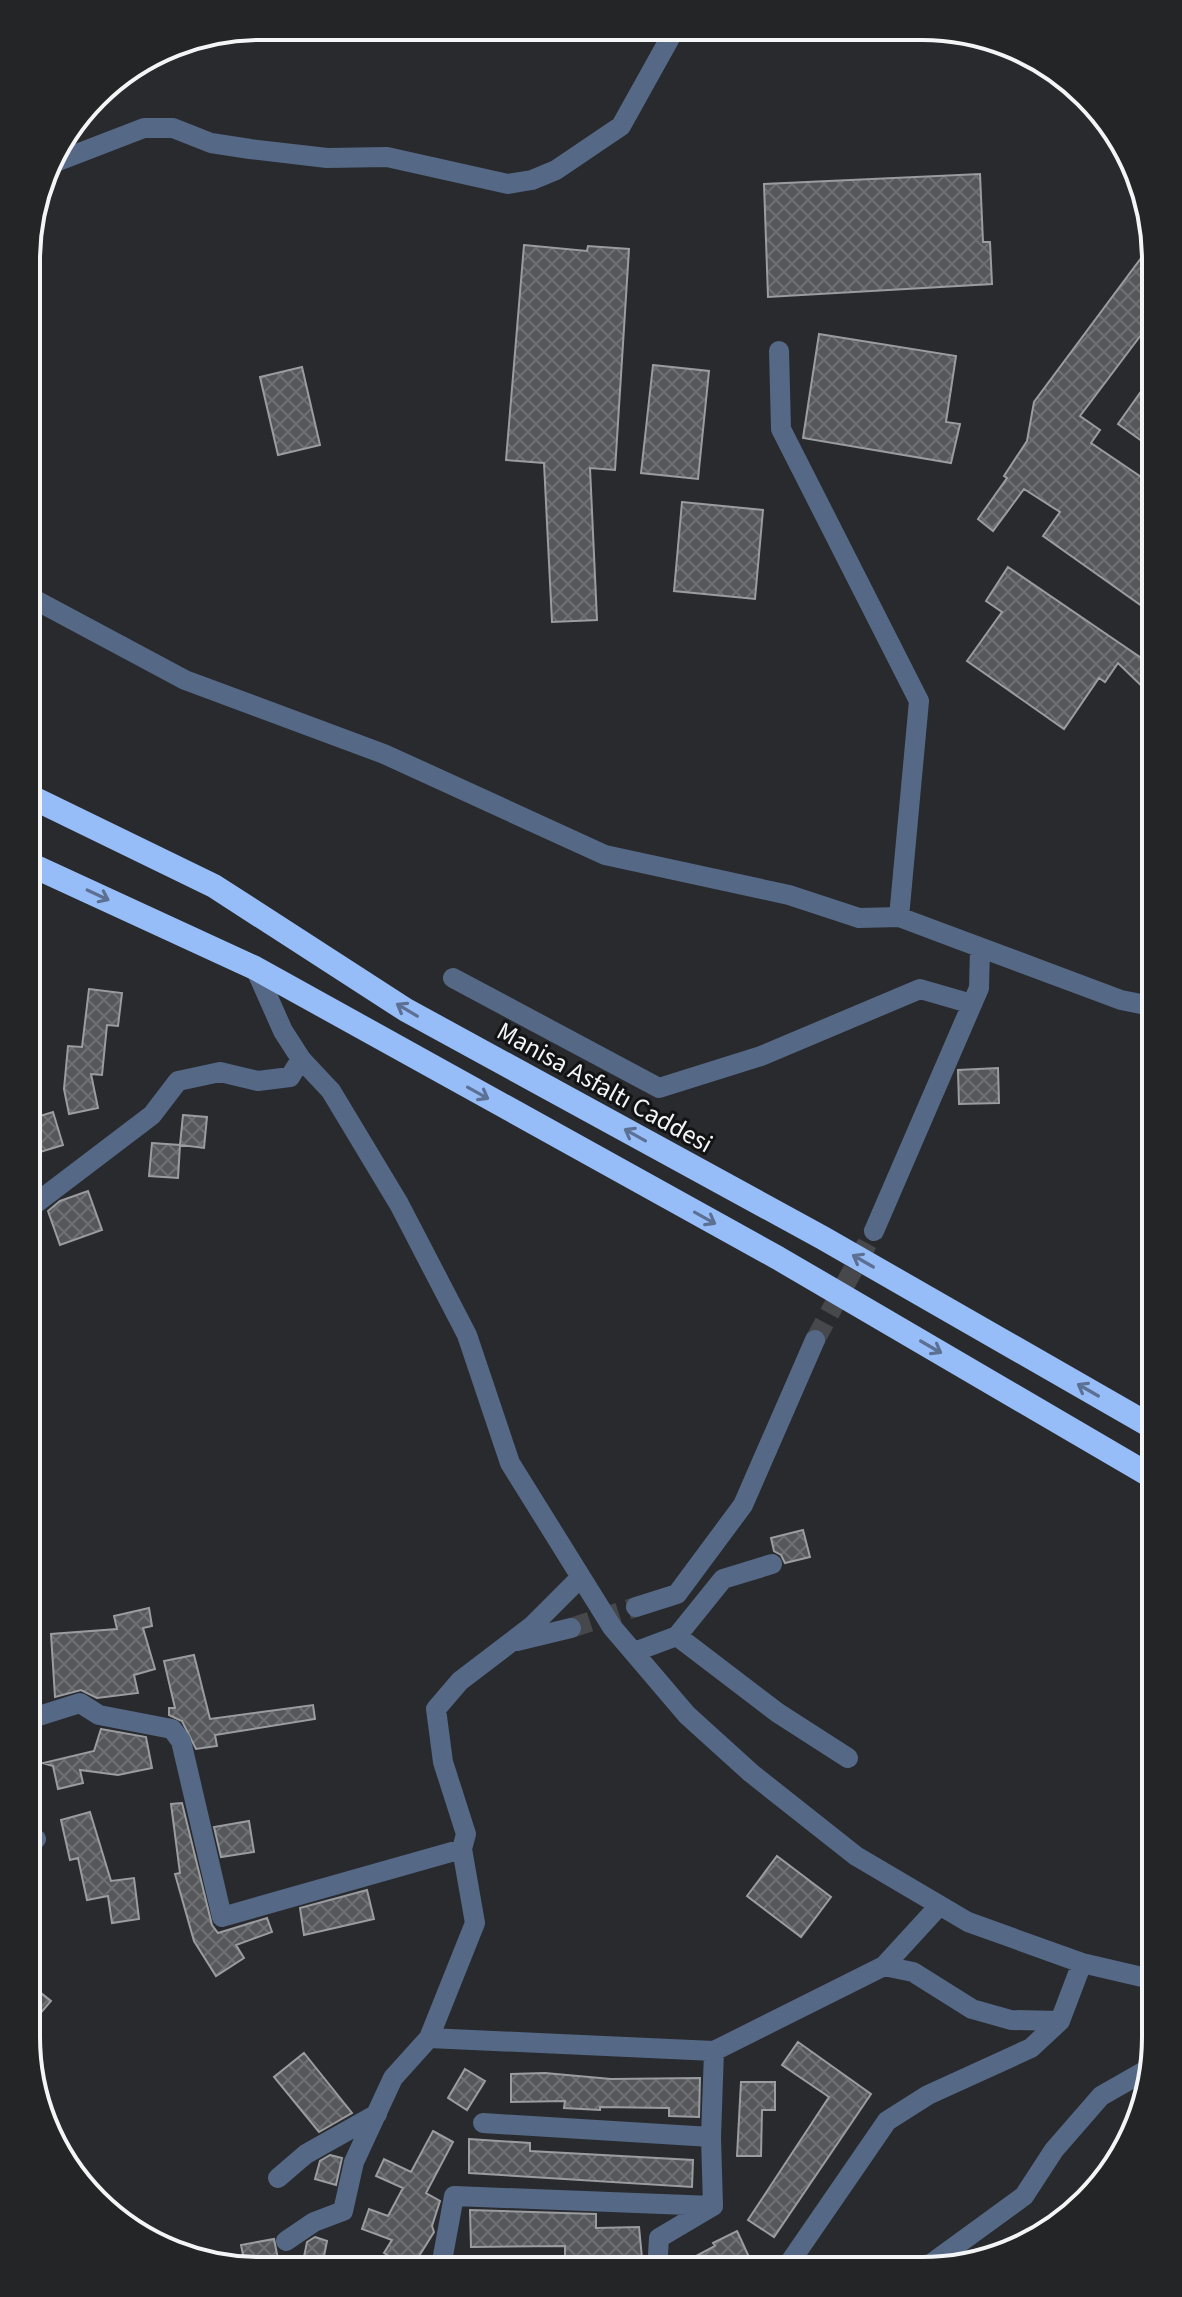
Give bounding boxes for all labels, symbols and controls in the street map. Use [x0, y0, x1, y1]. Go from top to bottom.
one-way arrow [86, 888, 110, 903]
one-way arrow [396, 1002, 419, 1018]
street label: Manisa Asfaltı Caddesi [490, 1013, 719, 1162]
one-way arrow [465, 1085, 489, 1101]
one-way arrow [624, 1127, 647, 1143]
one-way arrow [693, 1211, 717, 1226]
one-way arrow [851, 1253, 875, 1268]
one-way arrow [919, 1339, 942, 1355]
one-way arrow [1077, 1382, 1100, 1398]

